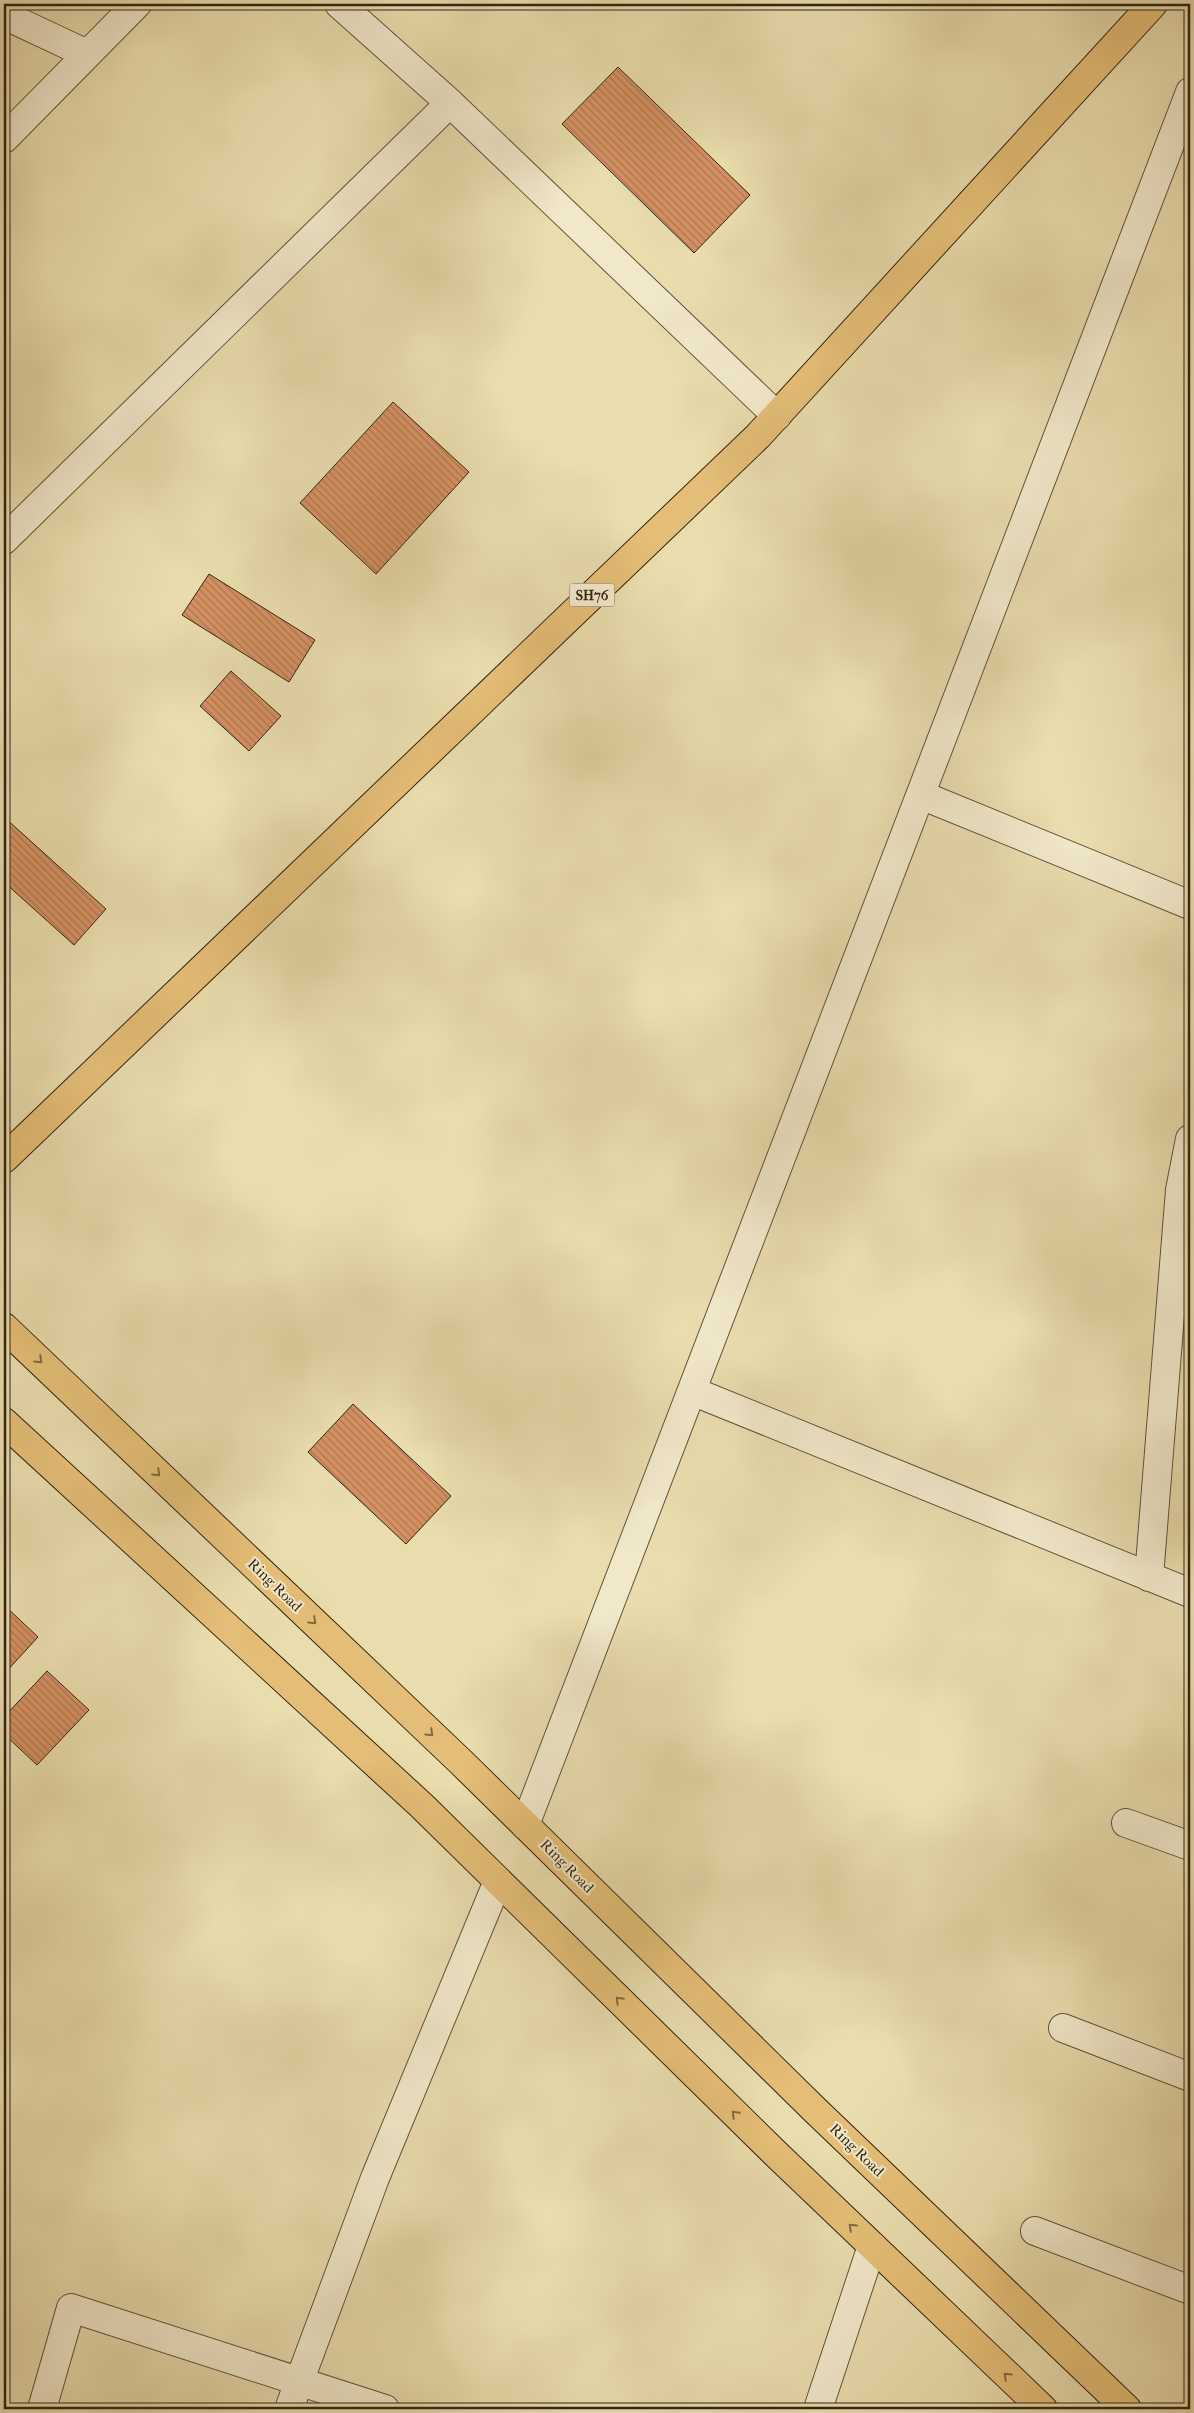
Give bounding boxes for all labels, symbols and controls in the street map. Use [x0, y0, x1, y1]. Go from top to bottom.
road number: SH76 [570, 584, 614, 606]
one-way arrow [33, 1355, 42, 1364]
one-way arrow [151, 1467, 160, 1476]
street label: Ring Road [244, 1555, 307, 1616]
one-way arrow [307, 1615, 316, 1624]
one-way arrow [425, 1727, 434, 1736]
street label: Ring Road [536, 1835, 598, 1897]
one-way arrow [616, 1997, 625, 2006]
one-way arrow [732, 2111, 741, 2120]
street label: Ring Road [826, 2120, 889, 2181]
one-way arrow [849, 2224, 858, 2233]
one-way arrow [1004, 2372, 1013, 2381]

